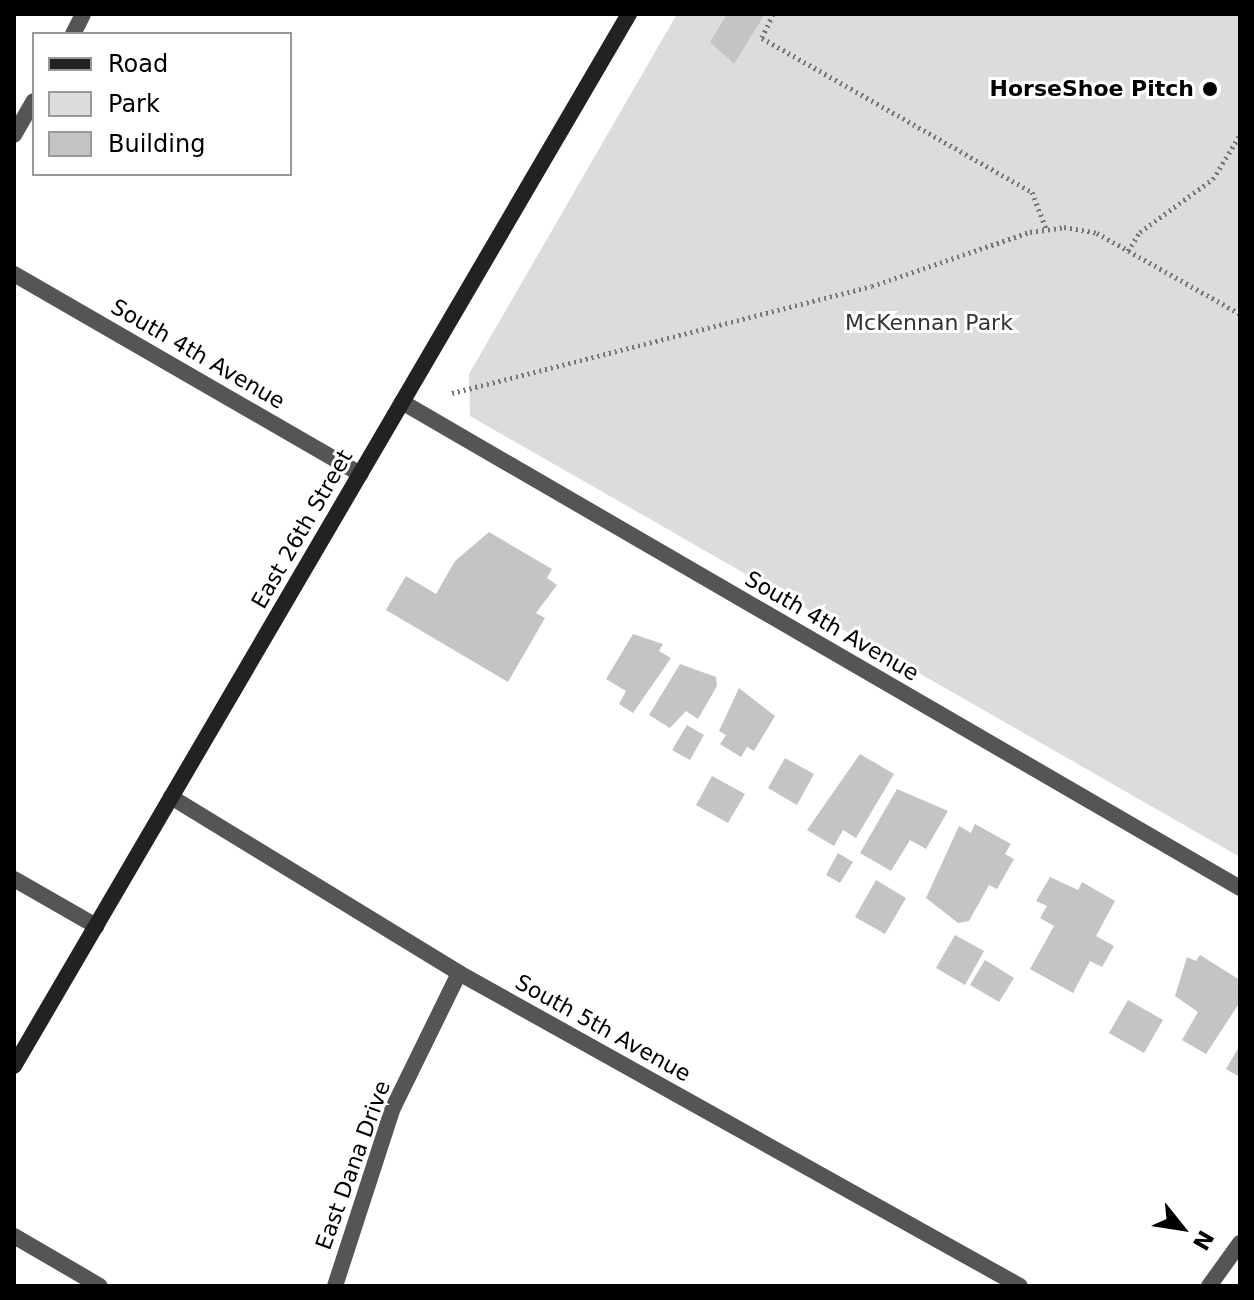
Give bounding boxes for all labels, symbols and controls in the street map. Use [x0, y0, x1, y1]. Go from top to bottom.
legend [32, 32, 292, 176]
text: Road [108, 50, 168, 78]
place label: HorseShoe Pitch [990, 76, 1194, 102]
marker: HorseShoe Pitch [1201, 80, 1219, 98]
text: Park [108, 90, 160, 118]
text: Building [108, 130, 205, 158]
street label: South 4th Avenue [106, 294, 290, 414]
park label: McKennan Park [845, 310, 1013, 336]
street label: East 26th Street [246, 445, 358, 613]
street label: South 4th Avenue [740, 566, 924, 686]
street label: South 5th Avenue [511, 969, 695, 1087]
street label: East Dana Drive [310, 1077, 396, 1253]
north arrow [1142, 1188, 1222, 1268]
text: N [1188, 1226, 1219, 1254]

